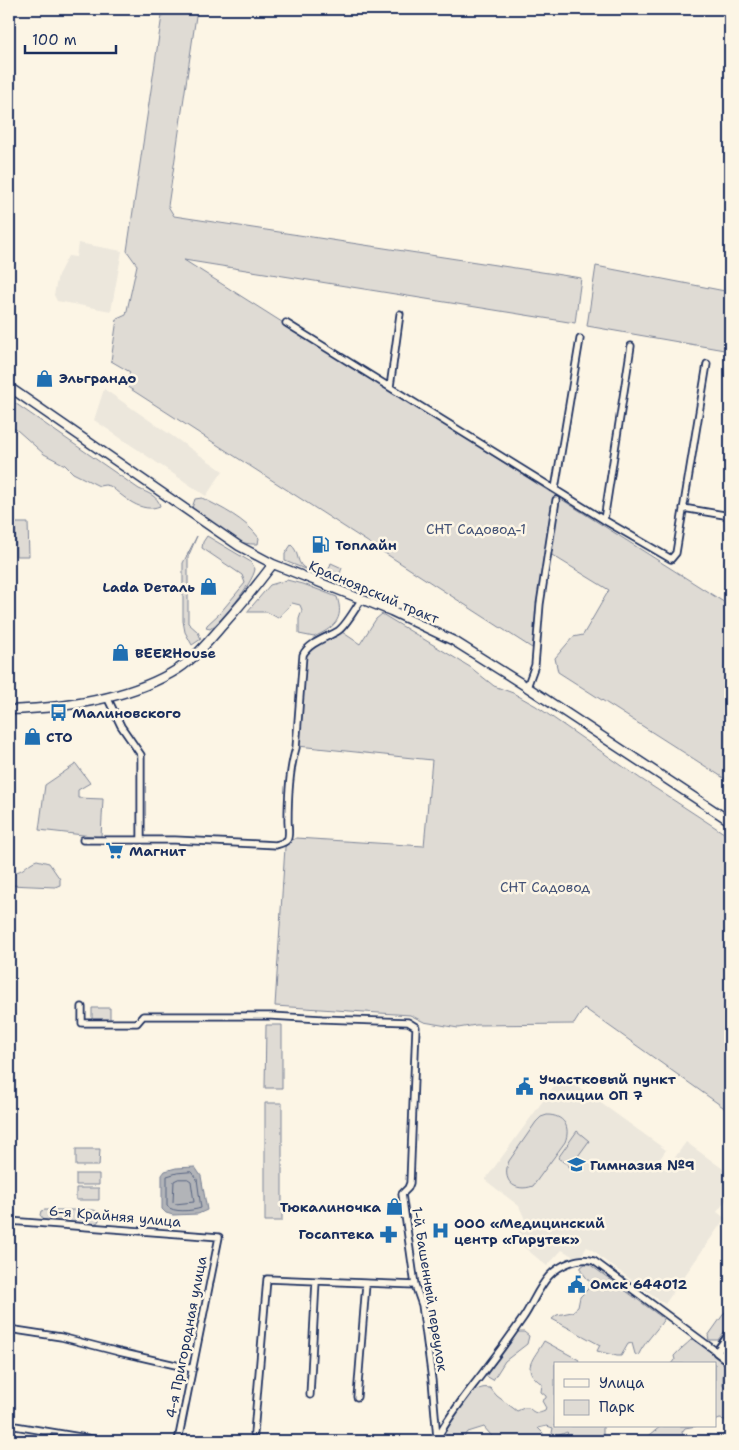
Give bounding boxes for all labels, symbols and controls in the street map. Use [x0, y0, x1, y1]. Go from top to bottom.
scale bar [25, 22, 116, 54]
text: 100 m [32, 30, 77, 50]
shop icon: Эльграндо [35, 368, 55, 388]
place label: Эльграндо [59, 369, 136, 387]
park label: СНТ Садовод-1 [426, 520, 526, 538]
fuel station icon: Топлайн [311, 535, 331, 555]
place label: Топлайн [335, 536, 397, 554]
street label: Красноярский тракт [306, 556, 443, 628]
shop icon: Lada Dеталь [199, 577, 219, 597]
place label: Lada Dеталь [103, 578, 195, 596]
shop icon: BEERHouse [111, 643, 131, 663]
place label: BEERHouse [135, 644, 216, 662]
bus stop icon: Малиновского [48, 703, 68, 723]
place label: Малиновского [72, 704, 181, 722]
shop icon: СТО [22, 727, 42, 747]
place label: СТО [46, 728, 73, 746]
supermarket icon: Магнит [105, 841, 125, 861]
place label: Магнит [129, 842, 187, 860]
park label: СНТ Садовод [500, 878, 590, 896]
place label: Участковый пункт полиции ОП 7 [539, 1070, 677, 1104]
public building icon: Участковый пункт полиции ОП 7 [515, 1077, 535, 1097]
school or university icon: Гимназия №9 [566, 1155, 586, 1175]
place label: Гимназия №9 [590, 1156, 695, 1174]
shop icon: Тюкалиночка [385, 1197, 405, 1217]
place label: Тюкалиночка [280, 1198, 381, 1216]
street label: 6-я Крайняя улица [48, 1201, 182, 1231]
street label: 1-й Башенный переулок [408, 1205, 452, 1373]
place label: ООО «Медицинский центр «Гирутек» [454, 1214, 605, 1248]
hospital icon: ООО «Медицинский центр «Гирутек» [430, 1221, 450, 1241]
pharmacy icon: Госаптека [378, 1224, 398, 1244]
place label: Госаптека [299, 1225, 374, 1243]
street label: 4-я Пригородная улица [161, 1254, 211, 1420]
public building icon: Омск 644012 [566, 1274, 586, 1294]
place label: Омск 644012 [590, 1275, 688, 1293]
legend [554, 1362, 716, 1428]
text: Улица [599, 1373, 645, 1393]
text: Парк [599, 1397, 635, 1417]

